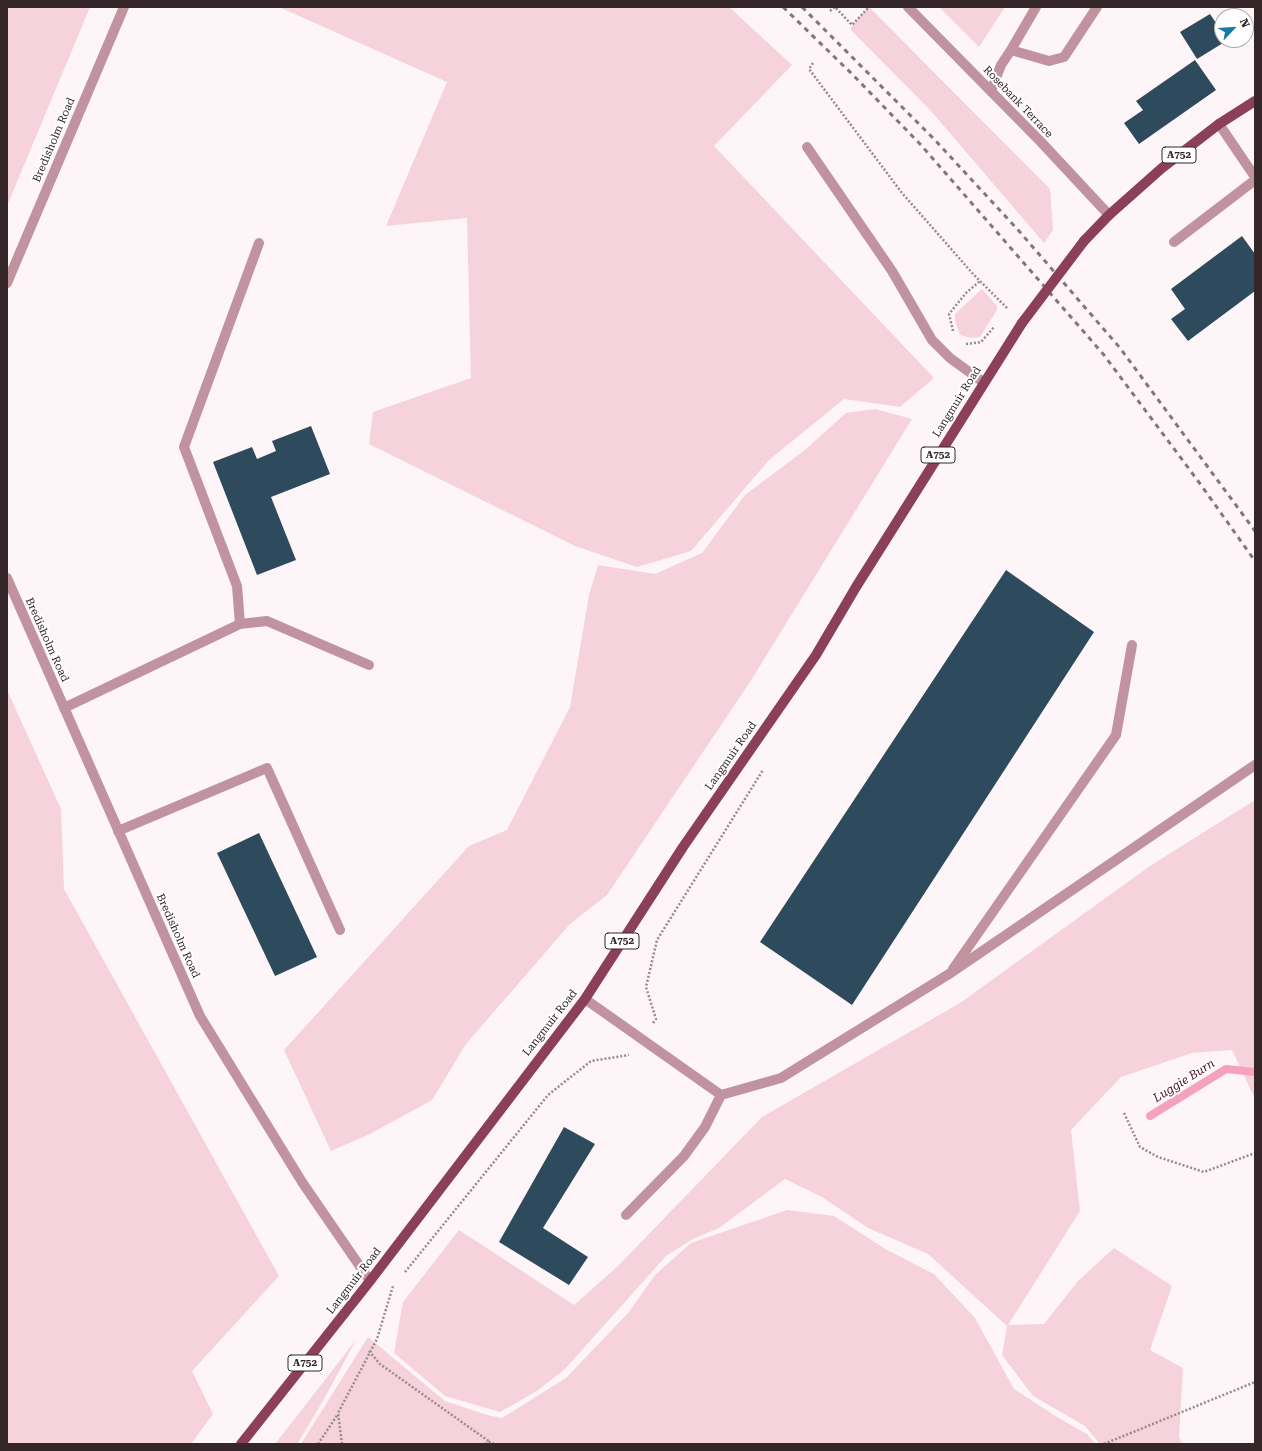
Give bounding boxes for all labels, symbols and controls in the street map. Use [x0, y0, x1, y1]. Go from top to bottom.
north arrow [1214, 8, 1254, 48]
text: N [1237, 17, 1252, 30]
street label: Rosebank Terrace [980, 63, 1056, 141]
street label: Bredisholm Road [30, 96, 78, 184]
road number: A752 [1162, 147, 1196, 163]
street label: Langmuir Road [930, 364, 984, 440]
road number: A752 [921, 447, 955, 463]
street label: Bredisholm Road [23, 596, 71, 684]
street label: Langmuir Road [702, 719, 760, 793]
street label: Bredisholm Road [154, 892, 202, 980]
road number: A752 [605, 933, 639, 949]
street label: Langmuir Road [520, 987, 580, 1059]
water label: Luggie Burn [1151, 1056, 1217, 1106]
street label: Langmuir Road [324, 1245, 384, 1317]
road number: A752 [288, 1355, 322, 1371]

